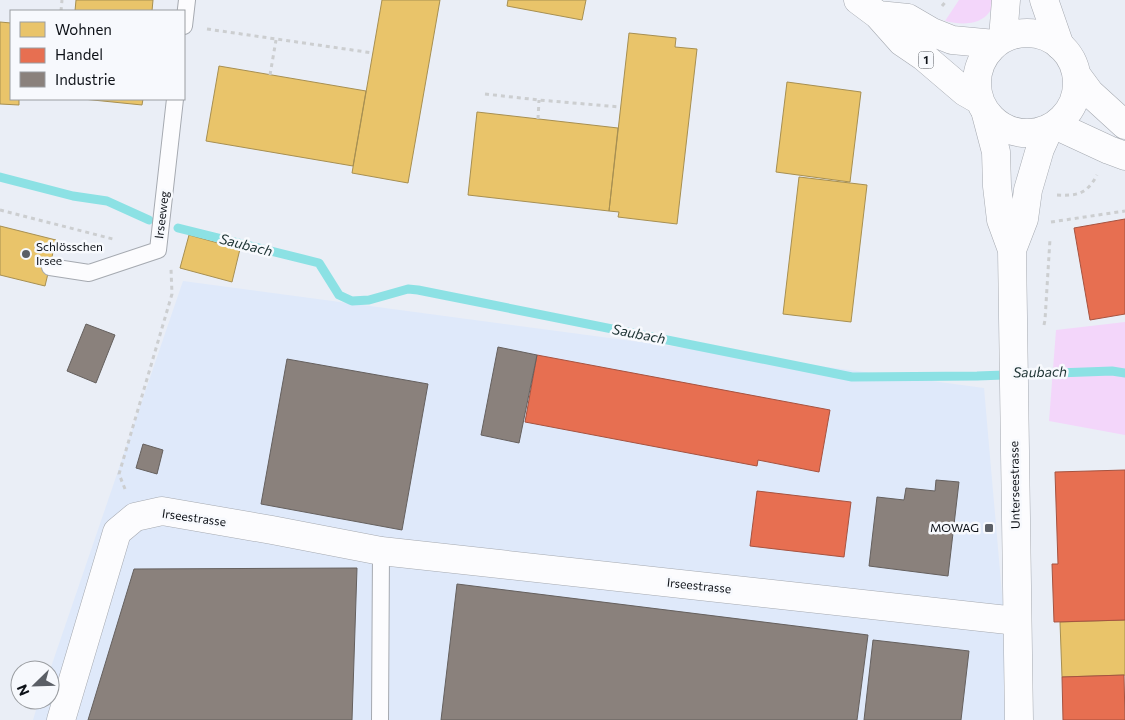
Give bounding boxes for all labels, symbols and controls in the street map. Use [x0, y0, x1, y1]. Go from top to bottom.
legend [10, 10, 185, 100]
text: Wohnen [55, 20, 112, 38]
text: Handel [55, 45, 103, 63]
road number: 1 [918, 52, 934, 68]
text: Industrie [55, 70, 116, 88]
street label: Irseeweg [151, 190, 171, 240]
water label: Saubach [218, 230, 274, 259]
place label: Schlösschen Irsee [36, 239, 103, 267]
marker: Schlösschen Irsee [20, 248, 32, 260]
water label: Saubach [611, 320, 667, 347]
water label: Saubach [1013, 363, 1067, 380]
street label: Unterseestrasse [1006, 441, 1022, 529]
street label: Irseestrasse [161, 506, 227, 528]
place label: MOWAG [930, 520, 979, 534]
marker: MOWAG [983, 522, 995, 534]
street label: Irseestrasse [666, 575, 732, 595]
north arrow [10, 660, 60, 710]
text: N [13, 682, 32, 698]

